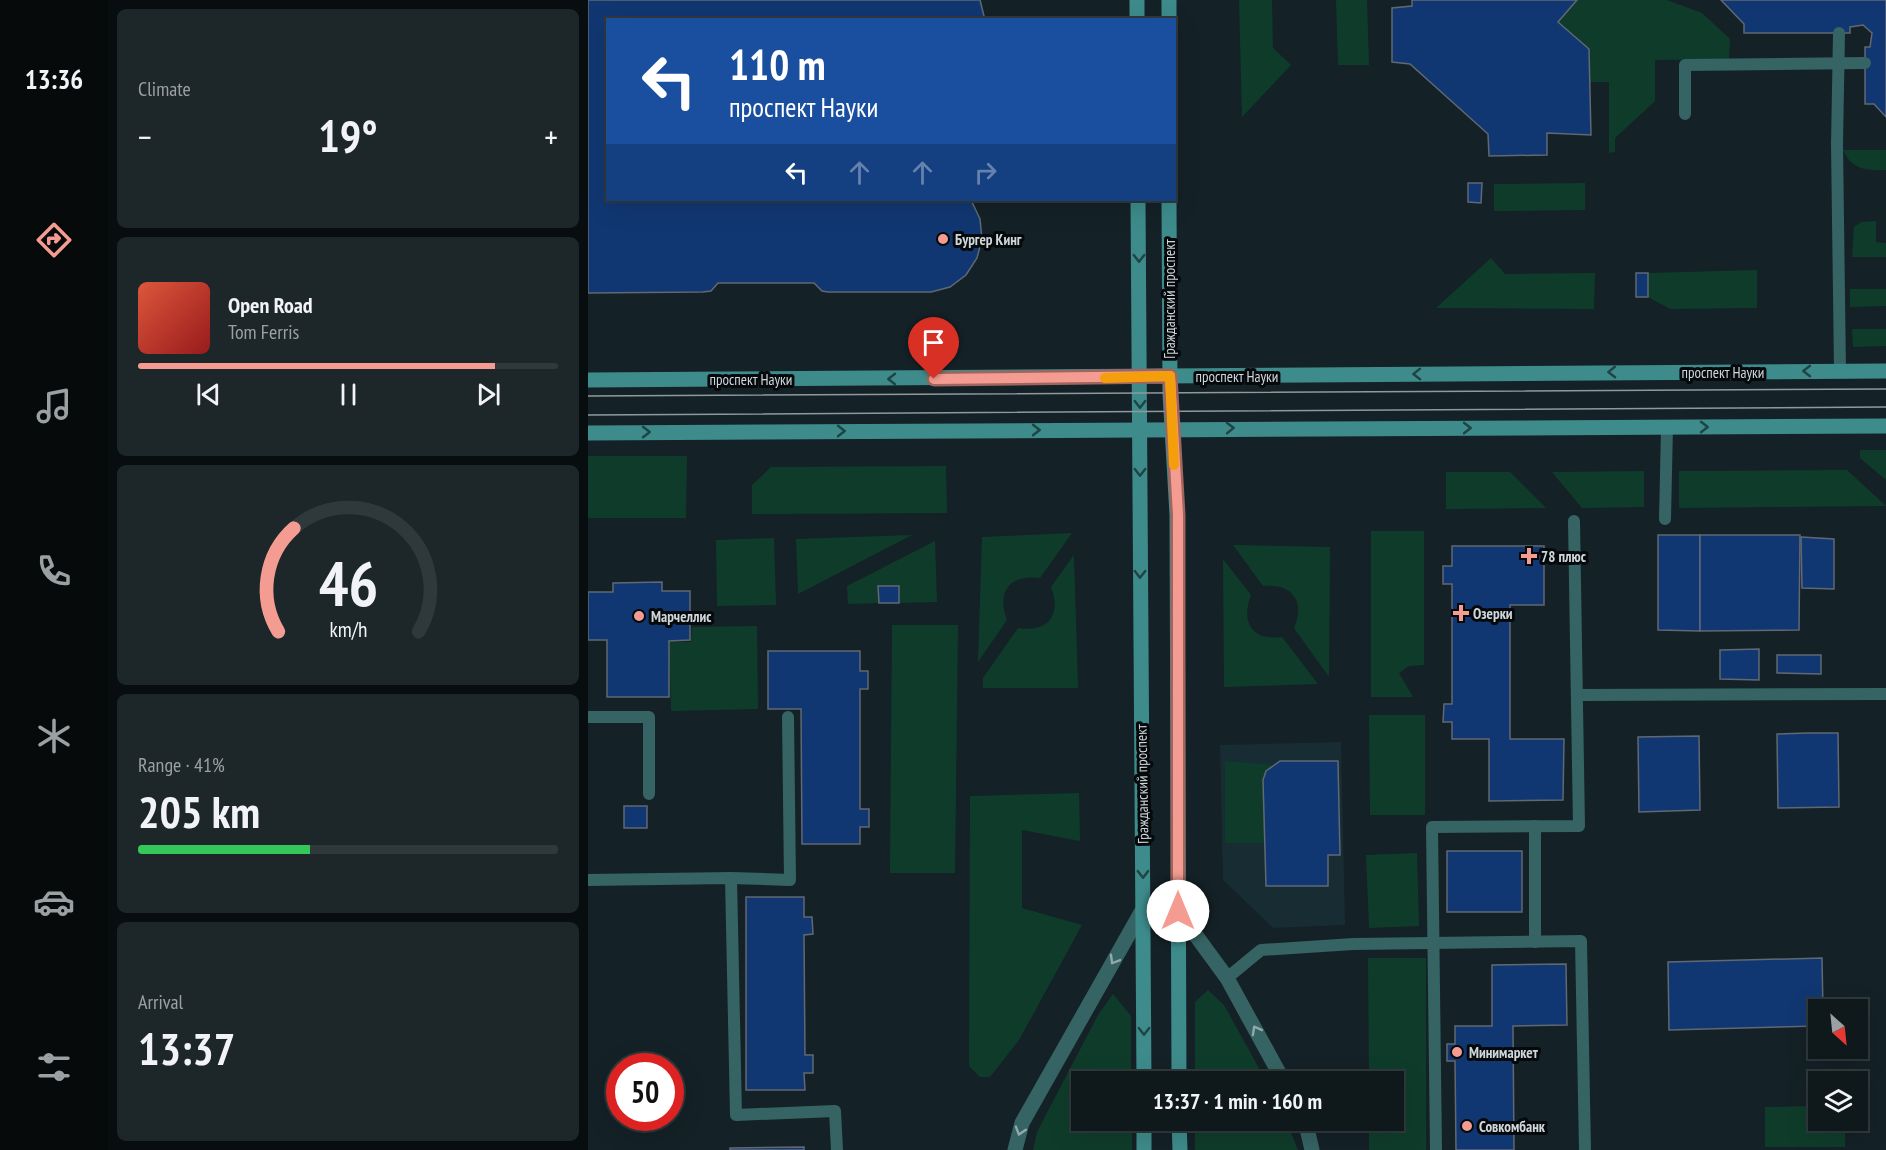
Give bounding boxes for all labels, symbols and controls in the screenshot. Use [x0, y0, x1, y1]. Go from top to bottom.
text: 110 m [729, 37, 826, 92]
icon: left [630, 42, 708, 120]
text: 13:36 [25, 62, 83, 96]
text: Climate [138, 76, 191, 102]
text: проспект Науки [729, 90, 878, 124]
text: 19° [318, 106, 378, 164]
text: − [138, 115, 152, 158]
text: + [544, 115, 558, 158]
icon: left [780, 156, 813, 189]
icon: ahead [843, 156, 876, 189]
icon: ahead [906, 156, 939, 189]
icon: right [969, 156, 1002, 189]
icon: directions [33, 219, 75, 261]
place label: Бургер Кинг [955, 230, 1022, 249]
marker: Бургер Кинг [936, 232, 950, 246]
street label: Гражданский проспект [1160, 239, 1179, 359]
one-way arrow [1133, 253, 1145, 262]
text: Open Road [228, 291, 313, 319]
pin [908, 317, 959, 379]
text: Tom Ferris [228, 319, 299, 345]
icon: arrive [917, 326, 950, 359]
street label: проспект Науки [1682, 363, 1764, 382]
one-way arrow [1802, 365, 1811, 377]
one-way arrow [1607, 366, 1616, 378]
street label: проспект Науки [1196, 367, 1278, 386]
one-way arrow [1412, 368, 1421, 380]
street label: проспект Науки [710, 370, 792, 389]
one-way arrow [887, 373, 896, 385]
icon: previous [192, 378, 225, 411]
icon: pause [332, 378, 365, 411]
icon: next [472, 378, 505, 411]
icon: music [33, 385, 75, 427]
one-way arrow [1134, 399, 1146, 408]
one-way arrow [1225, 421, 1234, 434]
one-way arrow [1462, 421, 1471, 434]
one-way arrow [1699, 421, 1708, 433]
one-way arrow [1032, 424, 1041, 436]
one-way arrow [837, 425, 846, 437]
one-way arrow [642, 426, 651, 438]
one-way arrow [1134, 468, 1146, 477]
text: 46 [318, 542, 378, 623]
place label: 78 плюс [1541, 547, 1587, 566]
marker: 78 плюс [1522, 549, 1536, 563]
icon: phone [33, 550, 75, 592]
one-way arrow [1134, 569, 1146, 578]
place label: Озерки [1473, 604, 1513, 623]
marker: Озерки [1454, 606, 1468, 620]
place label: Марчеллис [651, 607, 712, 626]
marker: Марчеллис [632, 609, 646, 623]
text: km/h [329, 615, 367, 643]
icon: climate [33, 715, 75, 757]
street label: Гражданский проспект [1131, 724, 1153, 844]
text: Range · 41% [138, 752, 225, 778]
text: 205 km [138, 782, 260, 840]
one-way arrow [1137, 869, 1149, 878]
position arrow [1146, 879, 1210, 943]
icon: car [33, 881, 75, 923]
one-way arrow [1110, 954, 1122, 964]
text: Arrival [138, 989, 183, 1015]
north arrow [1808, 999, 1868, 1059]
map controls [1808, 999, 1868, 1131]
text: 13:37 [138, 1019, 235, 1077]
one-way arrow [1138, 1026, 1150, 1035]
one-way arrow [1252, 1026, 1263, 1036]
place label: Минимаркет [1469, 1043, 1539, 1062]
marker: Минимаркет [1450, 1045, 1464, 1059]
icon: filters [33, 1046, 75, 1088]
speed limit sign: 50 [606, 1053, 684, 1131]
button: layers [1808, 1071, 1868, 1131]
text: 13:37 · 1 min · 160 m [1153, 1087, 1322, 1115]
place label: Совкомбанк [1479, 1117, 1546, 1136]
marker: Совкомбанк [1460, 1119, 1474, 1133]
one-way arrow [1015, 1125, 1027, 1136]

